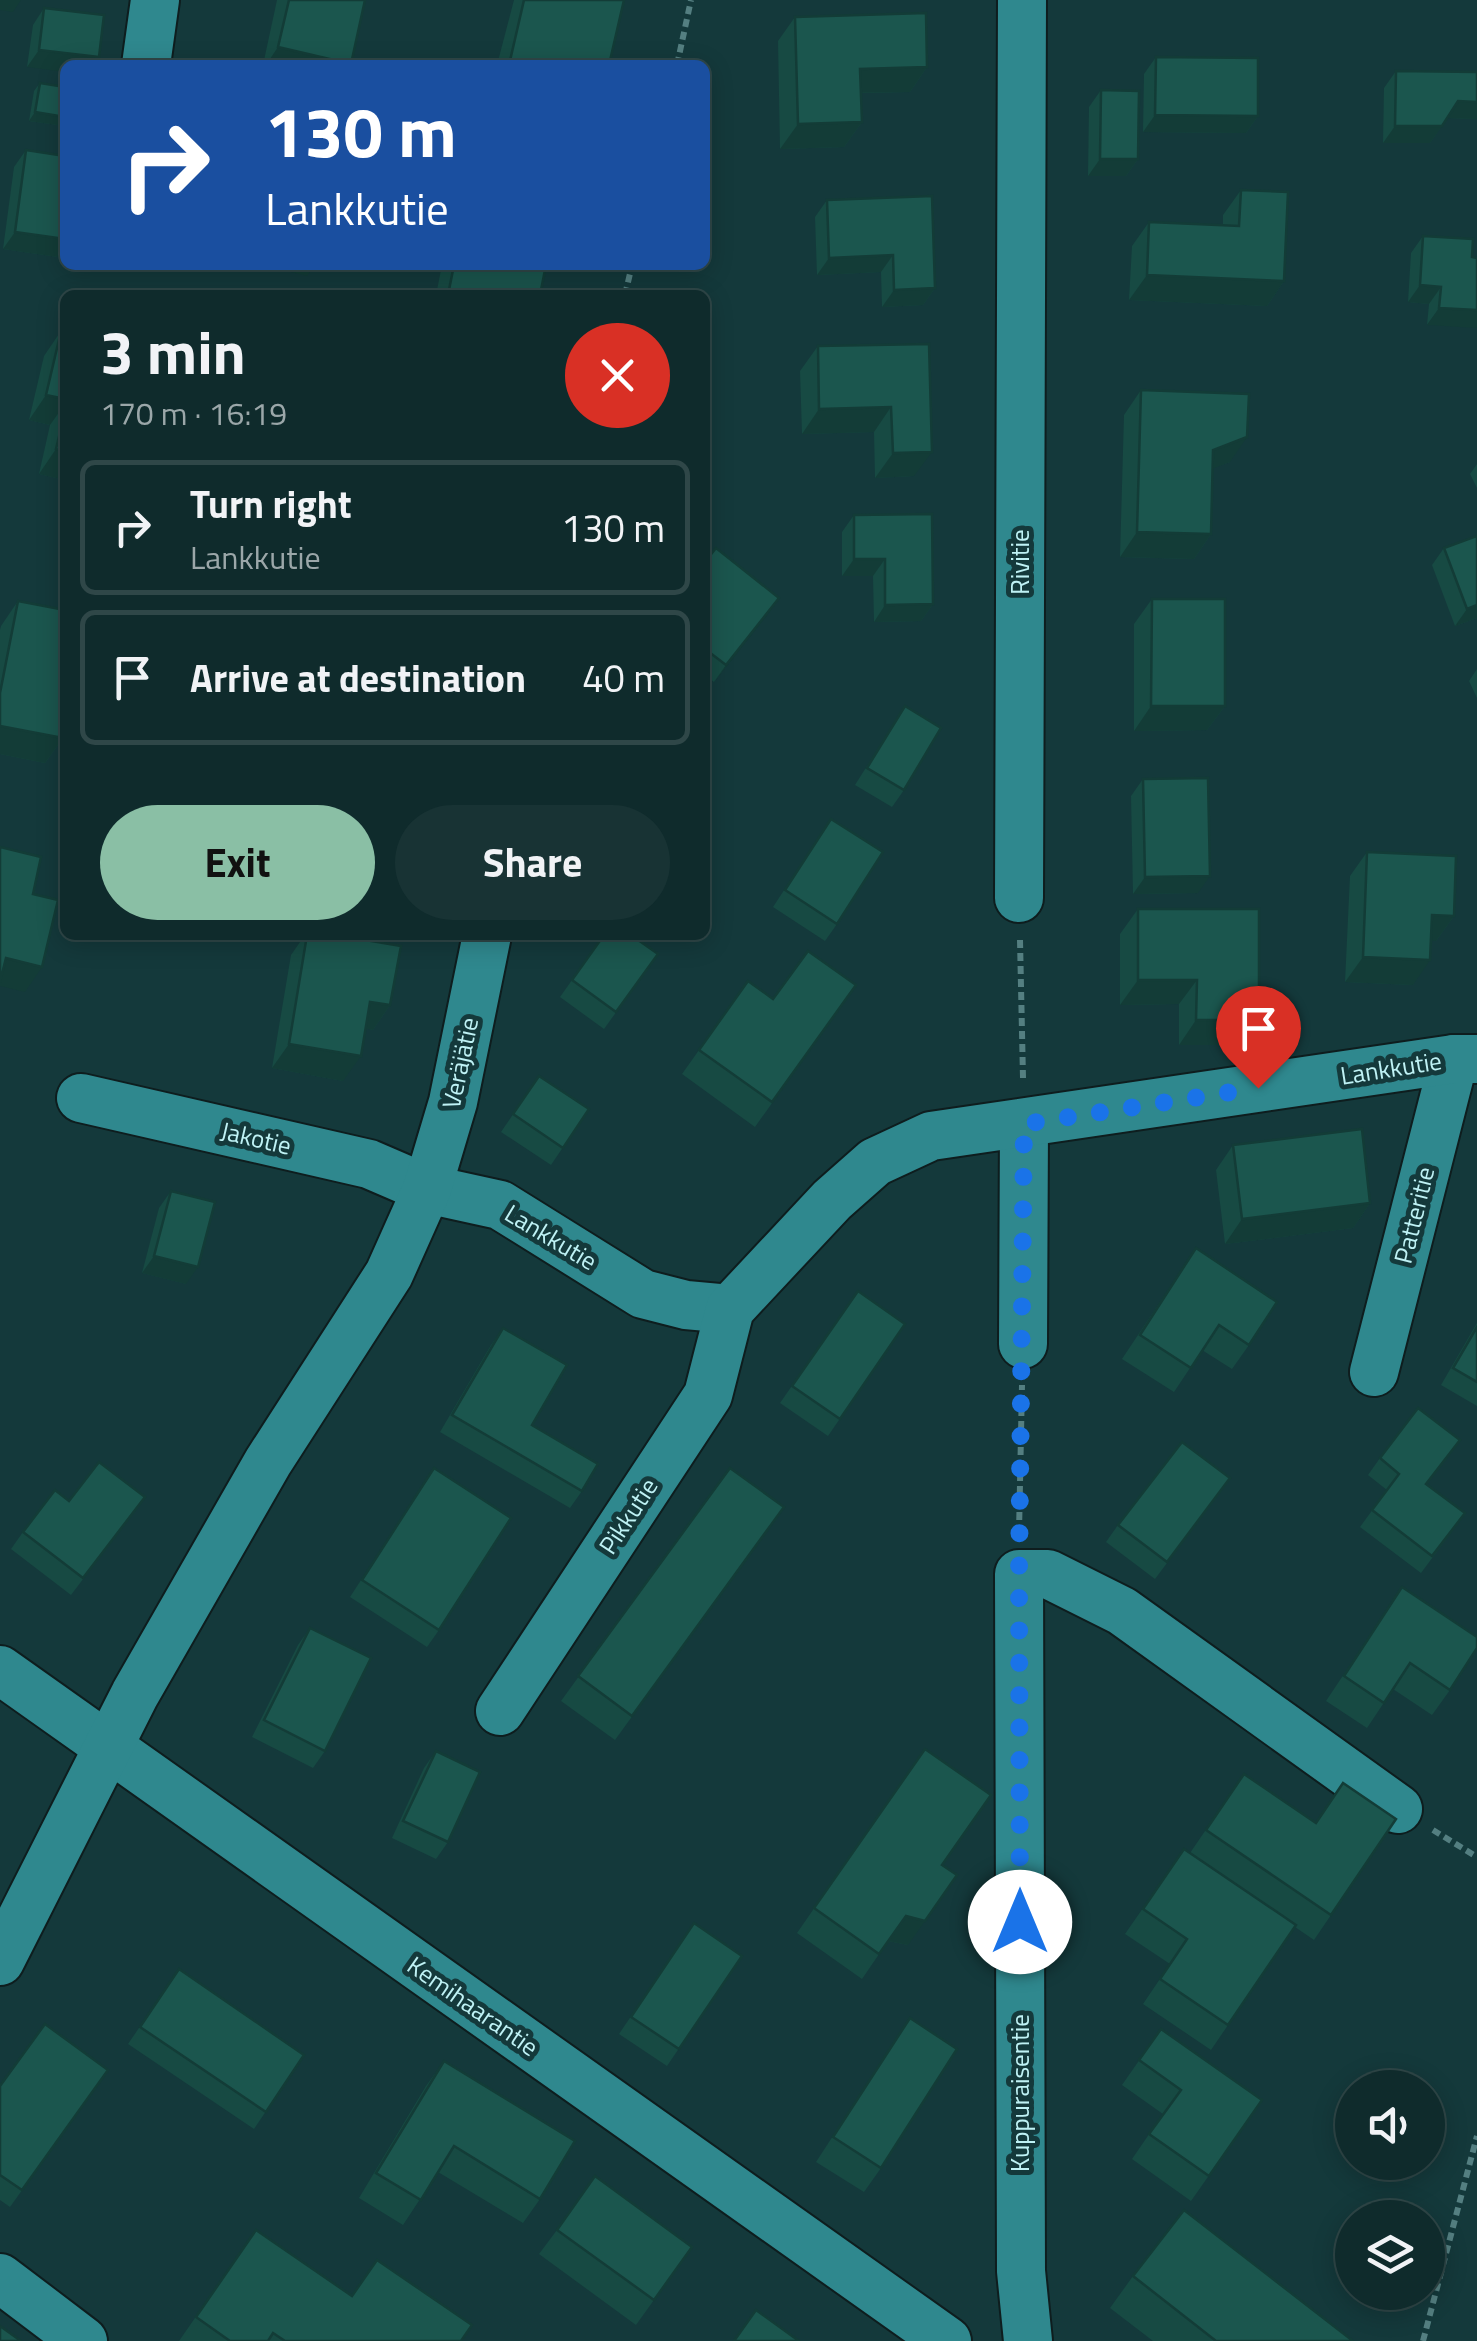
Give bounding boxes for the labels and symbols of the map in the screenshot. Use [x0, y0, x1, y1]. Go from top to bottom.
street label: Rivitie [1001, 529, 1039, 595]
pin [1216, 986, 1301, 1089]
street label: Veräjätie [432, 1014, 488, 1112]
street label: Lankkutie [1338, 1041, 1444, 1095]
street label: Jakotie [217, 1111, 295, 1165]
street label: Patteritie [1384, 1163, 1444, 1267]
street label: Lankkutie [497, 1194, 605, 1280]
street label: Pikkutie [589, 1470, 667, 1562]
position arrow [968, 1870, 1072, 1974]
street label: Kemihaarantie [400, 1947, 546, 2065]
street label: Kuppuraisentie [1001, 2014, 1039, 2172]

